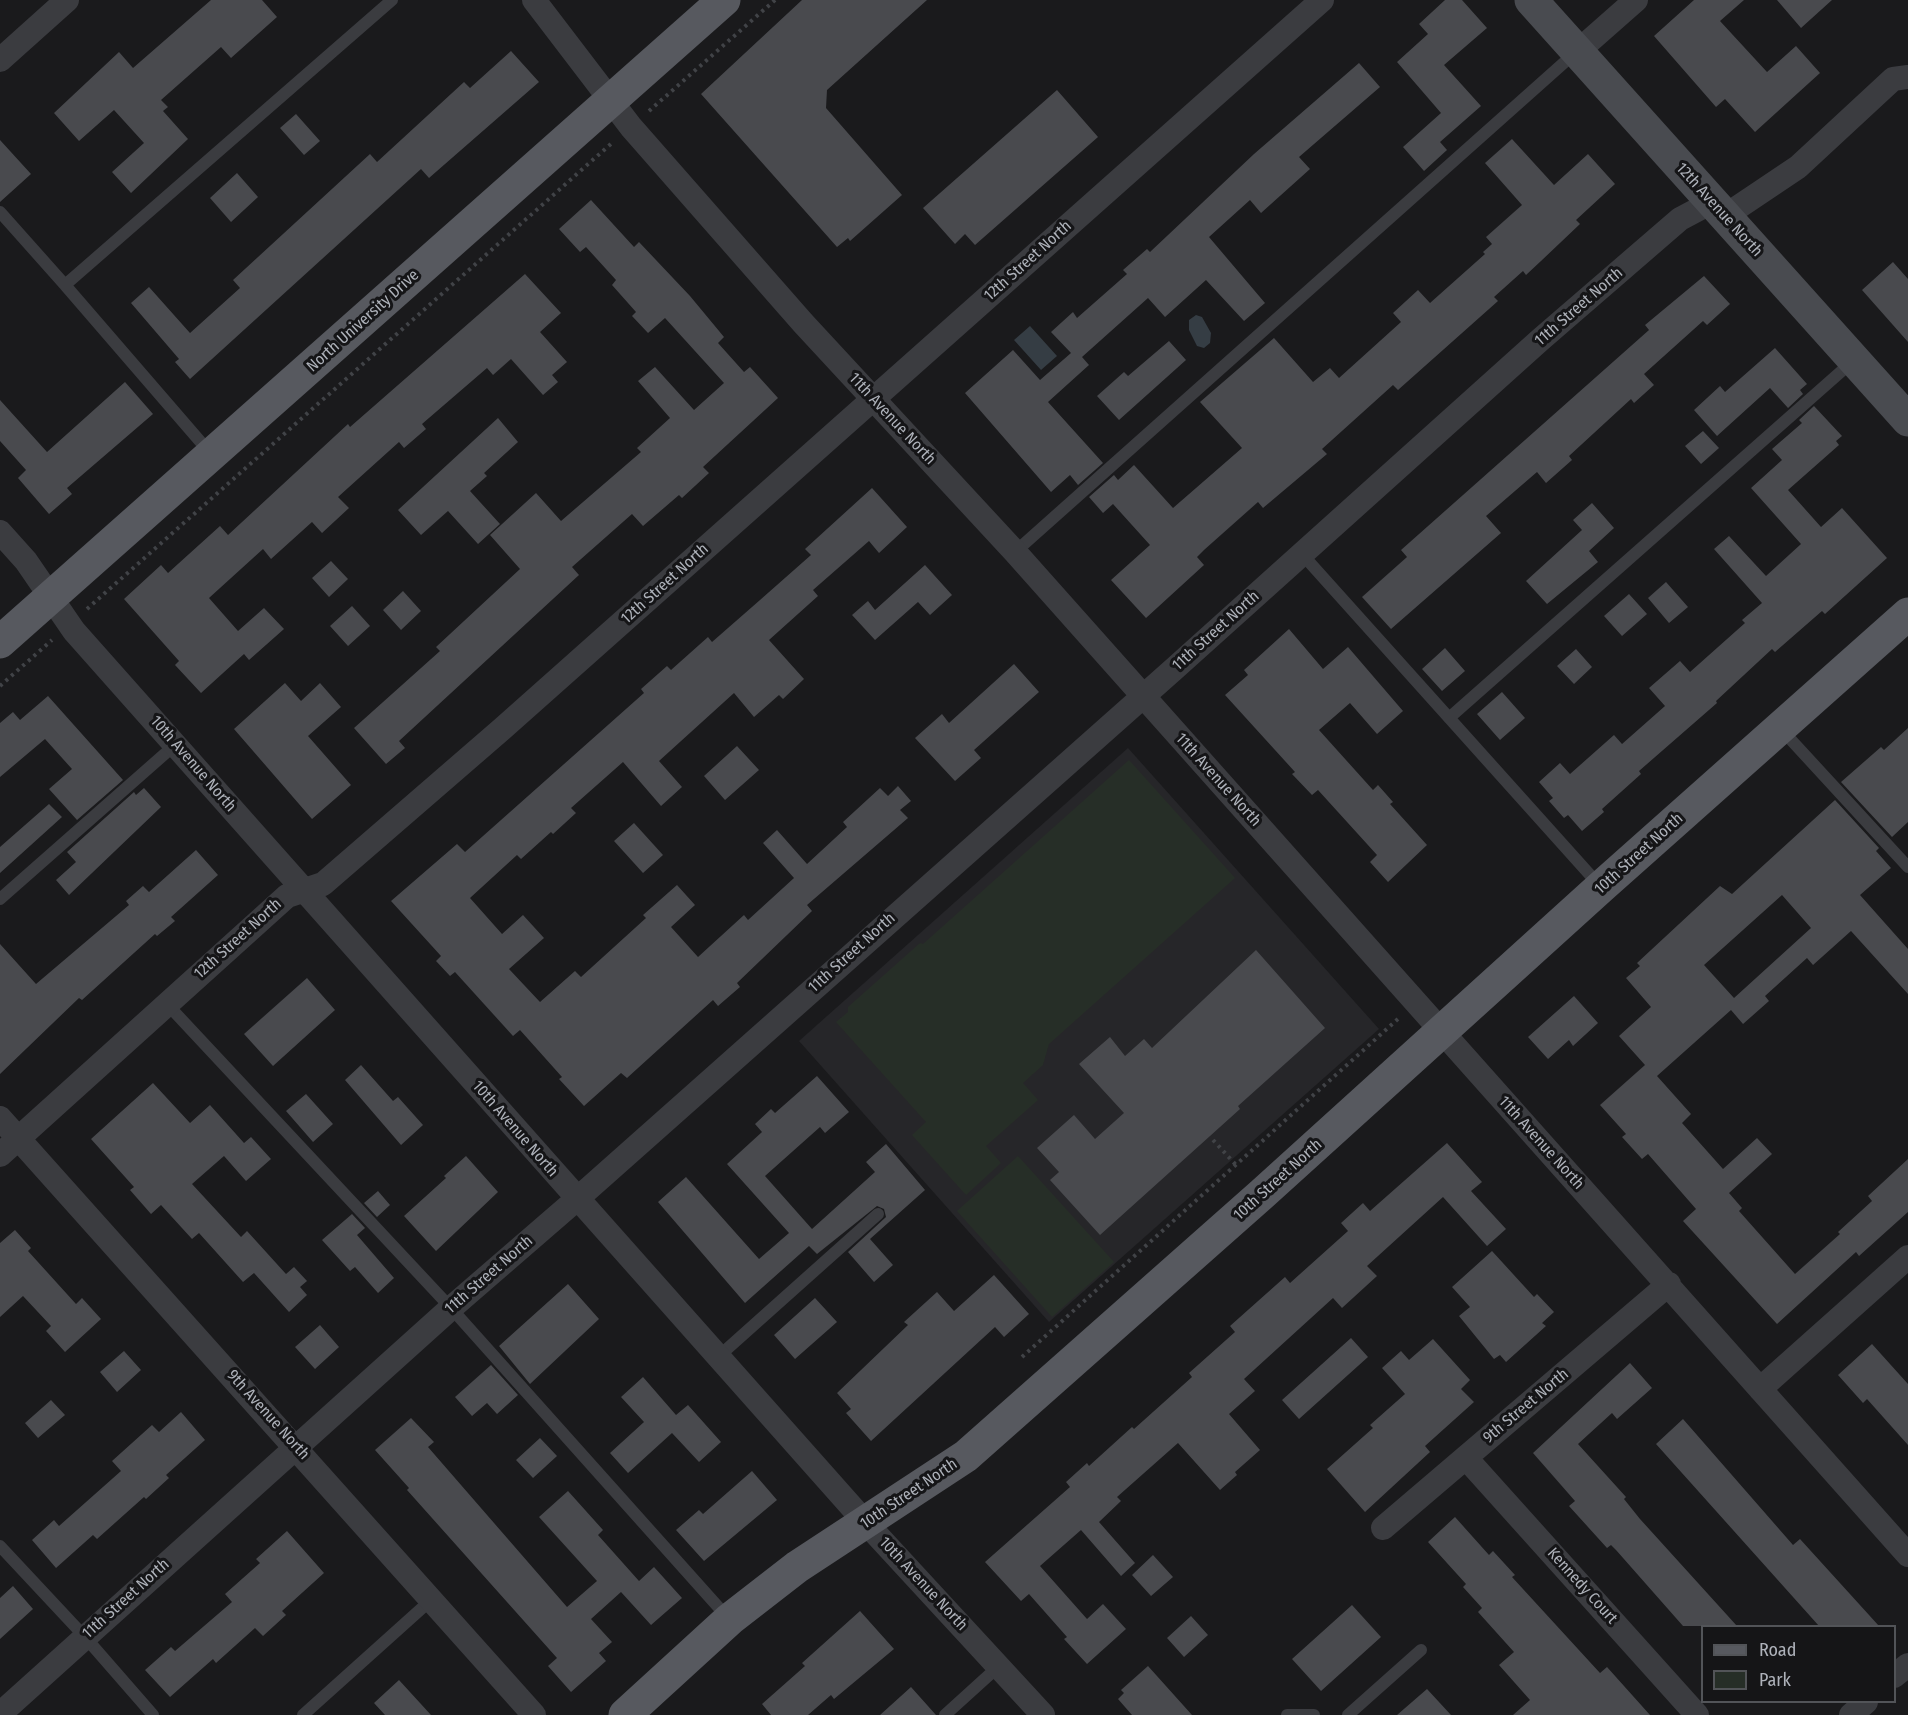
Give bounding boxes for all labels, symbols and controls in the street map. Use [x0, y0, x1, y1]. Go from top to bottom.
street label: 12th Avenue North [1672, 159, 1766, 261]
street label: 12th Street North [980, 217, 1076, 305]
street label: 11th Street North [1531, 264, 1627, 350]
street label: North University Drive [303, 266, 423, 376]
street label: 11th Avenue North [844, 369, 940, 469]
street label: 12th Street North [617, 540, 713, 628]
street label: 11th Street North [1169, 587, 1263, 675]
street label: 10th Avenue North [146, 712, 240, 816]
street label: 11th Avenue North [1171, 729, 1265, 831]
street label: 10th Street North [1591, 809, 1687, 899]
street label: 12th Street North [190, 895, 286, 983]
street label: 11th Street North [805, 909, 899, 997]
street label: 10th Avenue North [468, 1077, 562, 1181]
street label: 11th Avenue North [1494, 1092, 1588, 1194]
street label: 10th Street North [1230, 1135, 1326, 1225]
street label: 11th Street North [441, 1232, 537, 1318]
street label: 9th Street North [1479, 1365, 1573, 1447]
street label: 9th Avenue North [223, 1366, 313, 1464]
street label: 10th Street North [857, 1455, 961, 1533]
street label: 10th Avenue North [875, 1533, 971, 1635]
street label: Kennedy Court [1543, 1544, 1621, 1628]
street label: 11th Street North [79, 1555, 173, 1643]
legend [1701, 1625, 1896, 1703]
text: Road [1759, 1639, 1796, 1661]
text: Park [1759, 1669, 1791, 1691]

